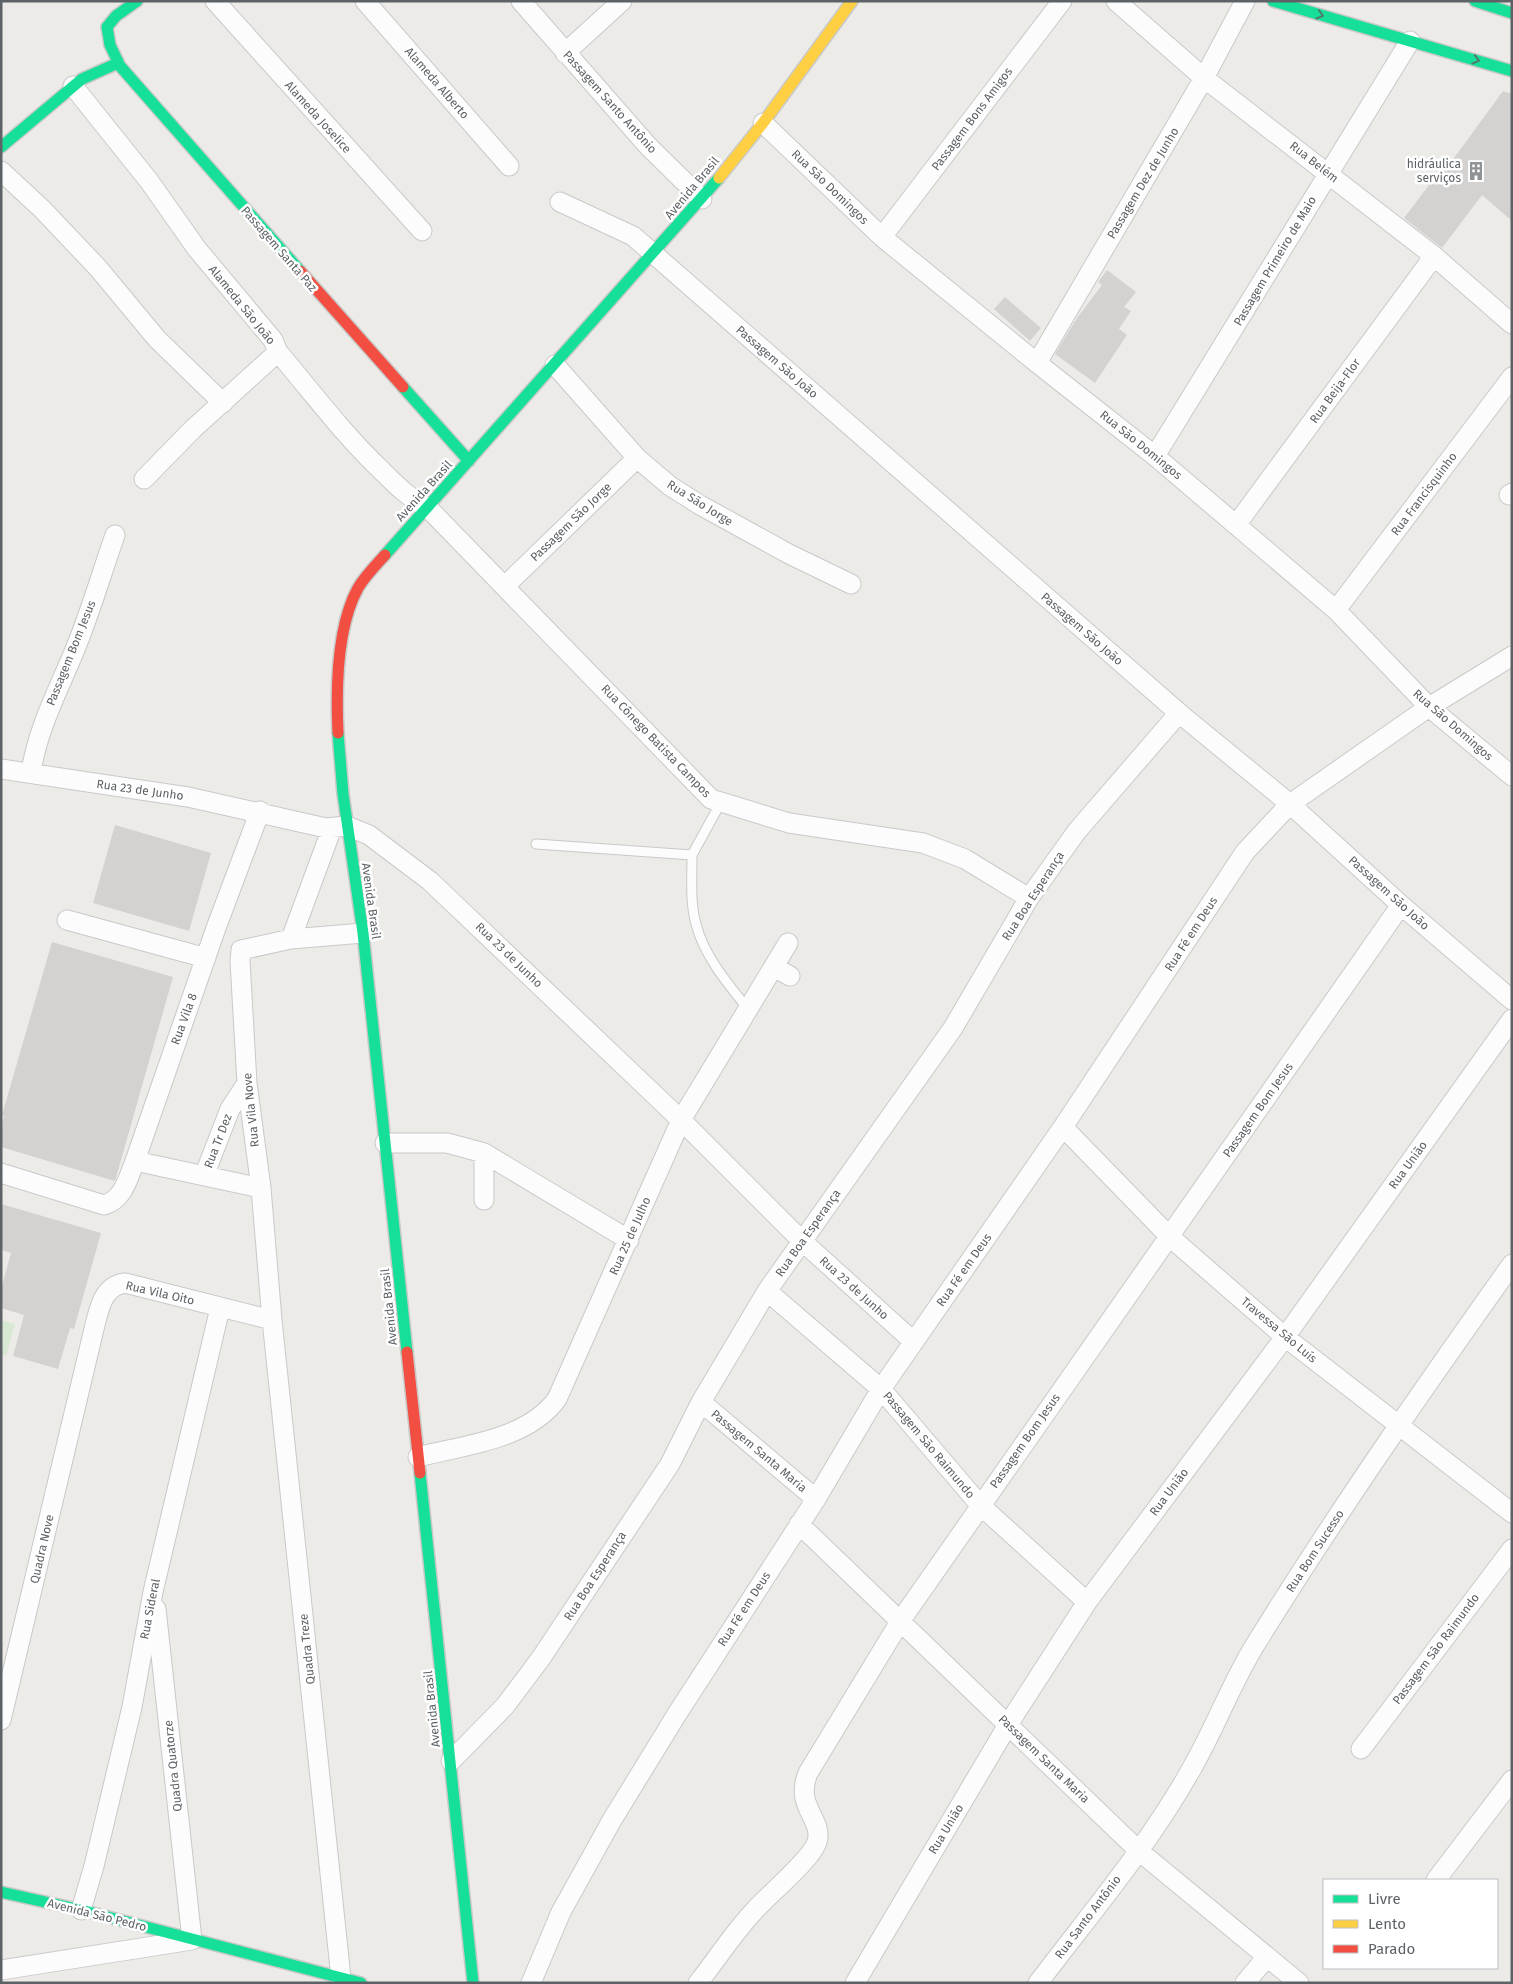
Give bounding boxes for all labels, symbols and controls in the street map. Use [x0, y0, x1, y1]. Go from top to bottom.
one-way arrow [1315, 9, 1323, 19]
street label: Alameda Alberto [402, 44, 472, 122]
street label: Passagem Santo Antônio [560, 48, 660, 156]
one-way arrow [1471, 55, 1479, 65]
street label: Passagem Bons Amigos [929, 64, 1016, 173]
street label: Alameda Joselice [282, 78, 354, 156]
street label: Passagem Dez de Junho [1104, 125, 1182, 241]
street label: Rua Belém [1287, 139, 1341, 185]
street label: Rua São Domingos [789, 147, 872, 227]
street label: Avenida Brasil [662, 154, 722, 222]
place label: hidráulica serviços [1407, 157, 1461, 185]
building icon: hidráulica serviços [1465, 160, 1487, 182]
street label: Passagem Primeiro de Maio [1231, 194, 1319, 328]
street label: Passagem Santa Paz [238, 204, 320, 294]
street label: Alameda São João [206, 263, 278, 347]
street label: Passagem São João [733, 323, 821, 401]
street label: Rua Beija-Flor [1307, 356, 1363, 426]
street label: Rua São Domingos [1097, 408, 1185, 483]
street label: Rua Francisquinho [1388, 450, 1460, 538]
street label: Avenida Brasil [393, 457, 455, 524]
street label: Rua São Jorge [665, 477, 735, 529]
street label: Passagem São Jorge [528, 480, 614, 564]
street label: Passagem São João [1038, 590, 1126, 668]
street label: Passagem Bom Jesus [43, 598, 99, 708]
street label: Rua Cônego Batista Campos [598, 682, 714, 801]
street label: Rua São Domingos [1410, 686, 1496, 764]
street label: Rua 23 de Junho [96, 777, 184, 803]
street label: Rua Boa Esperança [999, 849, 1067, 943]
street label: Passagem São João [1346, 853, 1432, 933]
street label: Avenida Brasil [359, 862, 383, 941]
street label: Rua Fé em Deus [1162, 894, 1221, 974]
street label: Rua 23 de Junho [473, 920, 545, 990]
street label: Rua Vila 8 [168, 991, 200, 1047]
street label: Passagem Bom Jesus [1220, 1060, 1296, 1160]
street label: Rua Vila Nove [240, 1072, 262, 1148]
street label: Rua Tr Dez [201, 1112, 235, 1170]
street label: Rua União [1386, 1138, 1430, 1192]
street label: Rua Boa Esperança [773, 1187, 843, 1279]
street label: Rua 25 de Julho [606, 1195, 654, 1277]
street label: Rua Fé em Deus [934, 1230, 995, 1309]
street label: Rua 23 de Junho [817, 1253, 891, 1323]
street label: Avenida Brasil [378, 1268, 400, 1346]
street label: Rua Vila Oito [124, 1278, 196, 1308]
street label: Travessa São Luís [1238, 1294, 1320, 1366]
street label: Passagem São Raimundo [880, 1389, 978, 1501]
street label: Passagem Bom Jesus [987, 1391, 1063, 1491]
street label: Passagem Santa Maria [708, 1407, 810, 1495]
street label: Rua União [1147, 1465, 1191, 1519]
street label: Rua Bom Sucesso [1283, 1507, 1347, 1595]
street label: Quadra Nove [27, 1513, 57, 1585]
street label: Rua Boa Esperança [561, 1529, 629, 1623]
street label: Rua Fé em Deus [715, 1569, 774, 1649]
street label: Rua Sideral [137, 1577, 163, 1641]
street label: Passagem São Raimundo [1390, 1591, 1482, 1707]
street label: Quadra Treze [296, 1613, 318, 1685]
street label: Avenida Brasil [421, 1670, 443, 1748]
street label: Passagem Santa Maria [996, 1712, 1092, 1806]
street label: Quadra Quatorze [161, 1719, 185, 1813]
street label: Rua União [926, 1801, 966, 1857]
street label: Rua Santo Antônio [1052, 1872, 1124, 1962]
legend [1323, 1879, 1498, 1969]
text: Livre [1368, 1890, 1401, 1908]
street label: Avenida São Pedro [46, 1896, 148, 1934]
text: Lento [1368, 1915, 1406, 1933]
text: Parado [1368, 1940, 1415, 1958]

